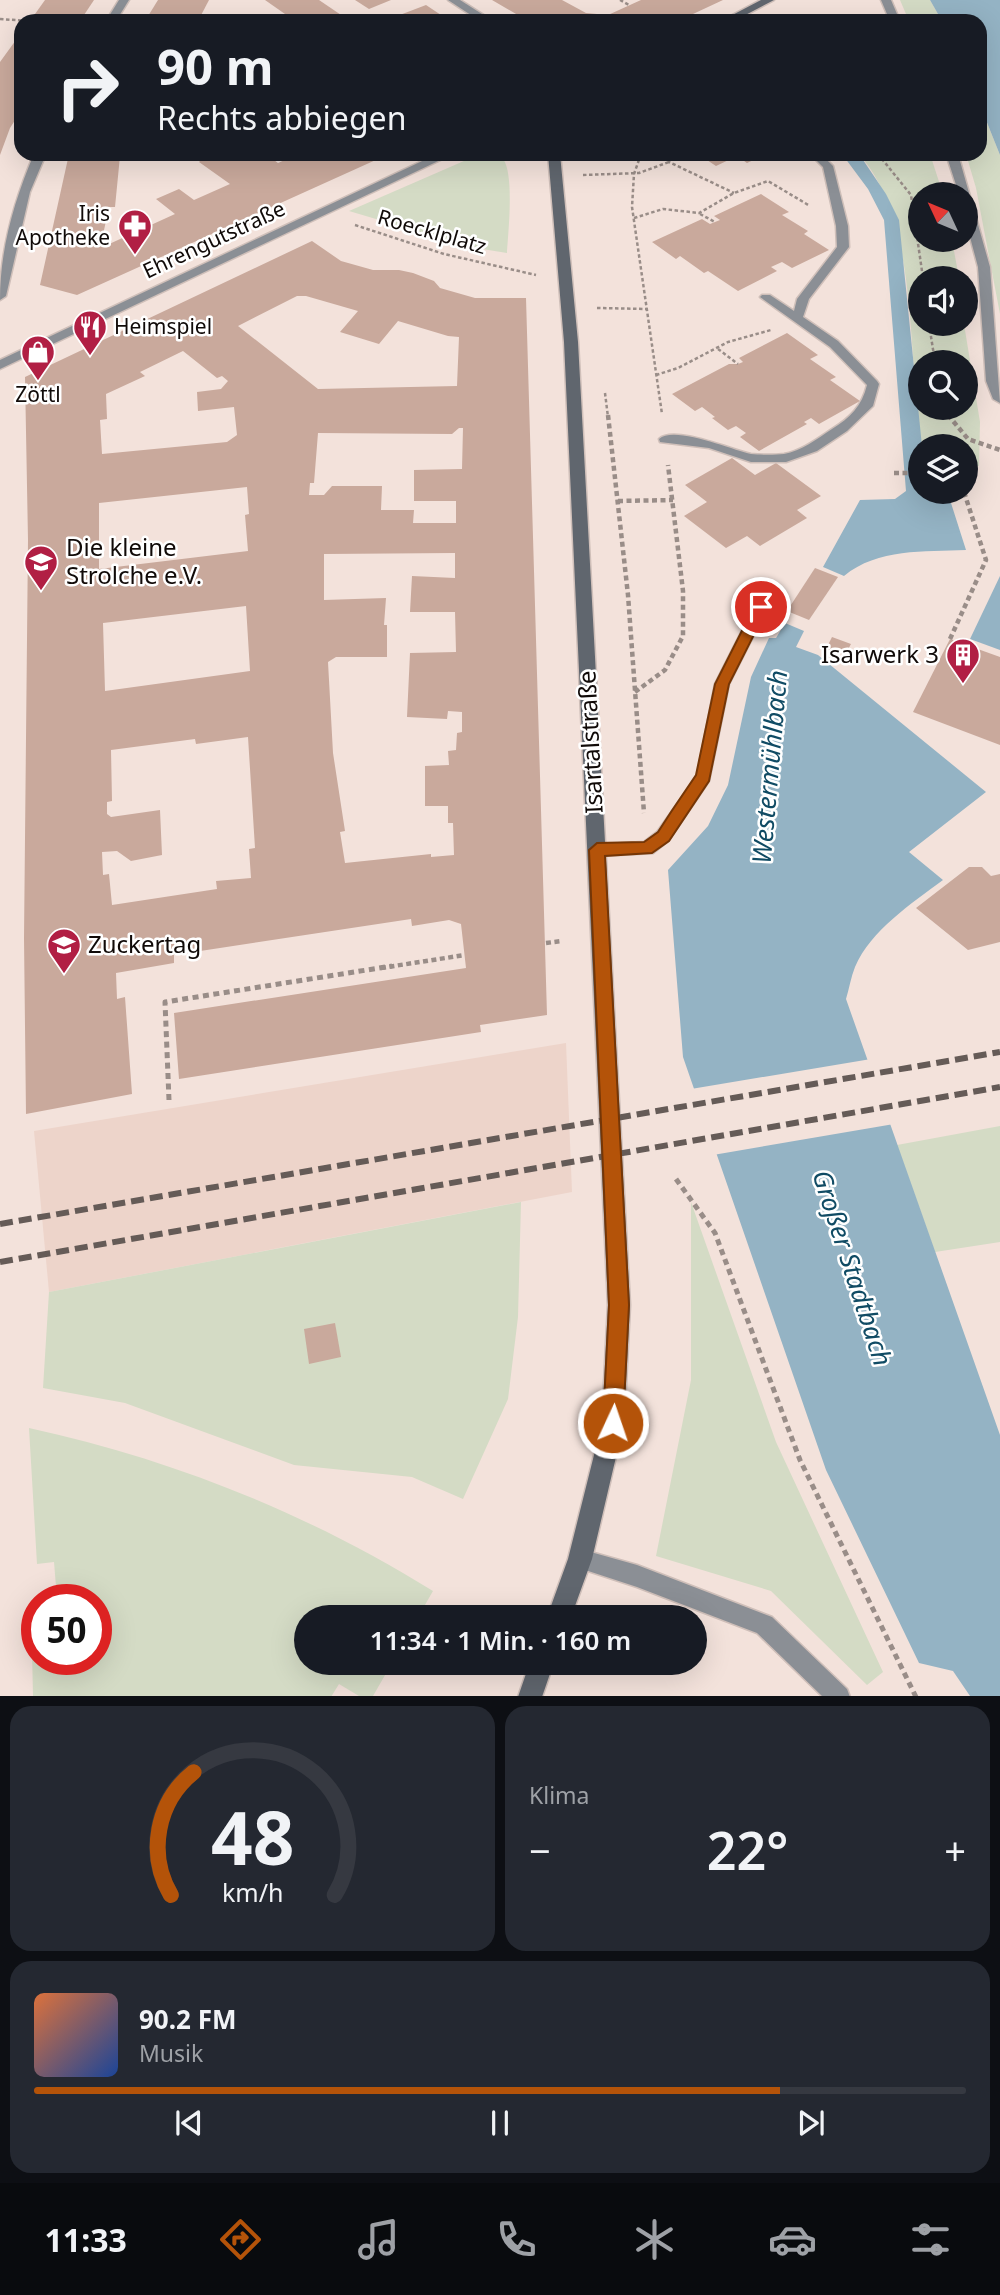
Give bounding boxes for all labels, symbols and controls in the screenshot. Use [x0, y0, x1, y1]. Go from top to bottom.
text: 90 m [157, 33, 274, 99]
icon: right [42, 42, 133, 133]
text: Rechts abbiegen [157, 96, 406, 139]
north arrow [908, 182, 978, 252]
map controls [908, 182, 978, 504]
street label: Ehrengutstraße [138, 194, 289, 284]
place label: Iris Apotheke [16, 199, 110, 251]
street label: Roecklplatz [375, 202, 490, 260]
pharmacy icon: Iris Apotheke [116, 207, 154, 256]
button: sound [908, 266, 978, 336]
restaurant icon: Heimspiel [71, 308, 109, 357]
place label: Heimspiel [114, 312, 212, 340]
shop icon: Zöttl [19, 333, 57, 382]
button: search [908, 350, 978, 420]
place label: Zöttl [15, 380, 61, 408]
button: layers [908, 434, 978, 504]
place label: Die kleine Strolche e.V. [66, 530, 202, 591]
school or university icon: Die kleine Strolche e.V. [22, 543, 60, 592]
pin [731, 577, 791, 637]
icon: arrive [742, 588, 780, 626]
building icon: Isarwerk 3 [944, 636, 982, 685]
place label: Isarwerk 3 [821, 637, 939, 670]
water label: Westermühlbach [743, 669, 795, 865]
street label: Isartalstraße [569, 670, 610, 814]
school or university icon: Zuckertag [45, 926, 83, 975]
place label: Zuckertag [88, 927, 201, 960]
water label: Großer Stadtbach [804, 1165, 902, 1370]
position arrow [576, 1386, 650, 1460]
speed limit sign: 50 [21, 1584, 112, 1675]
text: 11:34 · 1 Min. · 160 m [370, 1622, 631, 1658]
text: Klima [529, 1779, 590, 1811]
text: 48 [211, 1787, 294, 1886]
text: 22° [707, 1814, 788, 1885]
text: − [529, 1824, 551, 1876]
text: + [944, 1824, 966, 1876]
text: km/h [222, 1874, 283, 1908]
text: 90.2 FM [139, 2001, 236, 2037]
text: Musik [139, 2037, 203, 2069]
icon: previous [170, 2104, 208, 2142]
icon: pause [481, 2104, 519, 2142]
icon: next [792, 2104, 830, 2142]
icon: directions [216, 2215, 265, 2264]
icon: music [354, 2215, 403, 2264]
icon: phone [492, 2215, 541, 2264]
icon: climate [630, 2215, 679, 2264]
icon: car [768, 2215, 817, 2264]
icon: filters [906, 2215, 955, 2264]
text: 11:33 [45, 2218, 127, 2261]

